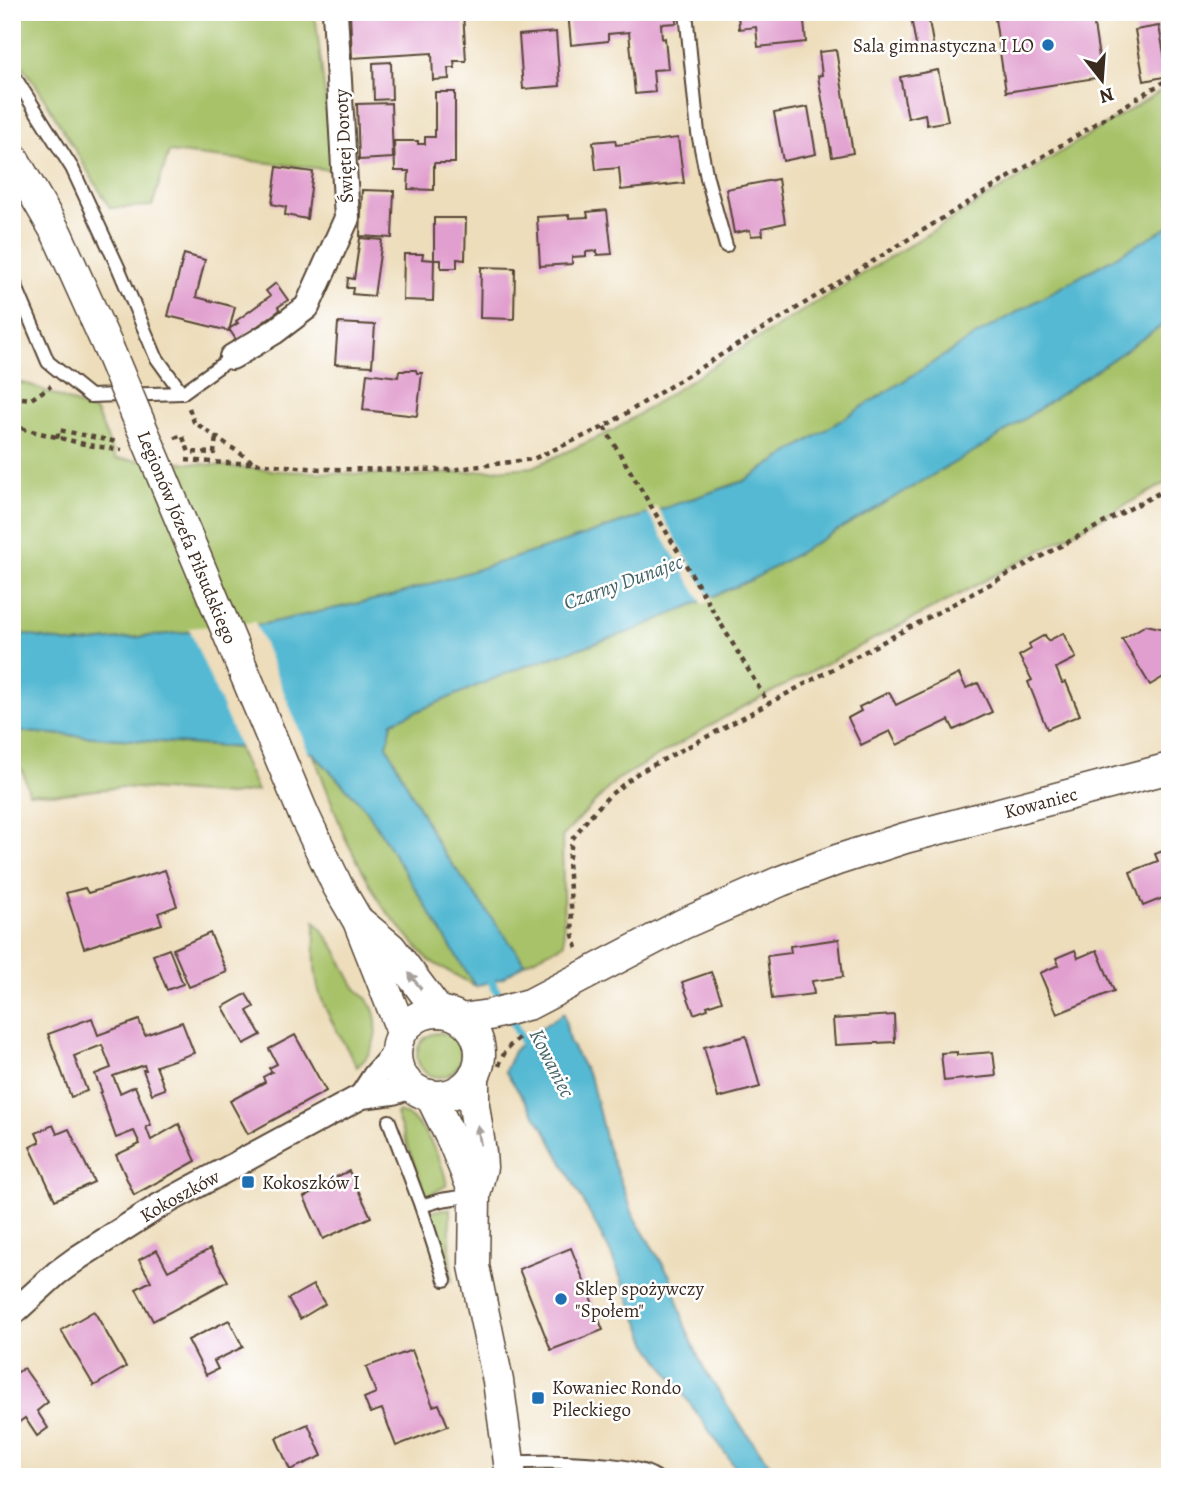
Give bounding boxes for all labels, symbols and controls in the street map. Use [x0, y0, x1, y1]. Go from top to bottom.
place label: Sala gimnastyczna I LO [853, 33, 1034, 59]
marker: Sala gimnastyczna I LO [1040, 37, 1056, 53]
north arrow [1066, 46, 1136, 116]
text: N [1096, 81, 1117, 110]
street label: Świętej Doroty [328, 88, 360, 204]
street label: Legionów Józefa Piłsudskiego [130, 427, 243, 648]
water label: Czarny Dunajec [560, 547, 687, 616]
street label: Kowaniec [1001, 781, 1080, 825]
one-way arrow [407, 972, 422, 990]
water label: Kowaniec [523, 1024, 582, 1103]
one-way arrow [473, 1124, 484, 1146]
street label: Kokoszków [135, 1163, 225, 1229]
place label: Kokoszków I [262, 1170, 360, 1196]
marker: Kokoszków I [240, 1174, 256, 1190]
place label: Sklep spożywczy "Społem" [575, 1276, 704, 1324]
marker: Sklep spożywczy "Społem" [553, 1291, 569, 1307]
place label: Kowaniec Rondo Pileckiego [552, 1375, 681, 1423]
marker: Kowaniec Rondo Pileckiego [530, 1390, 546, 1406]

